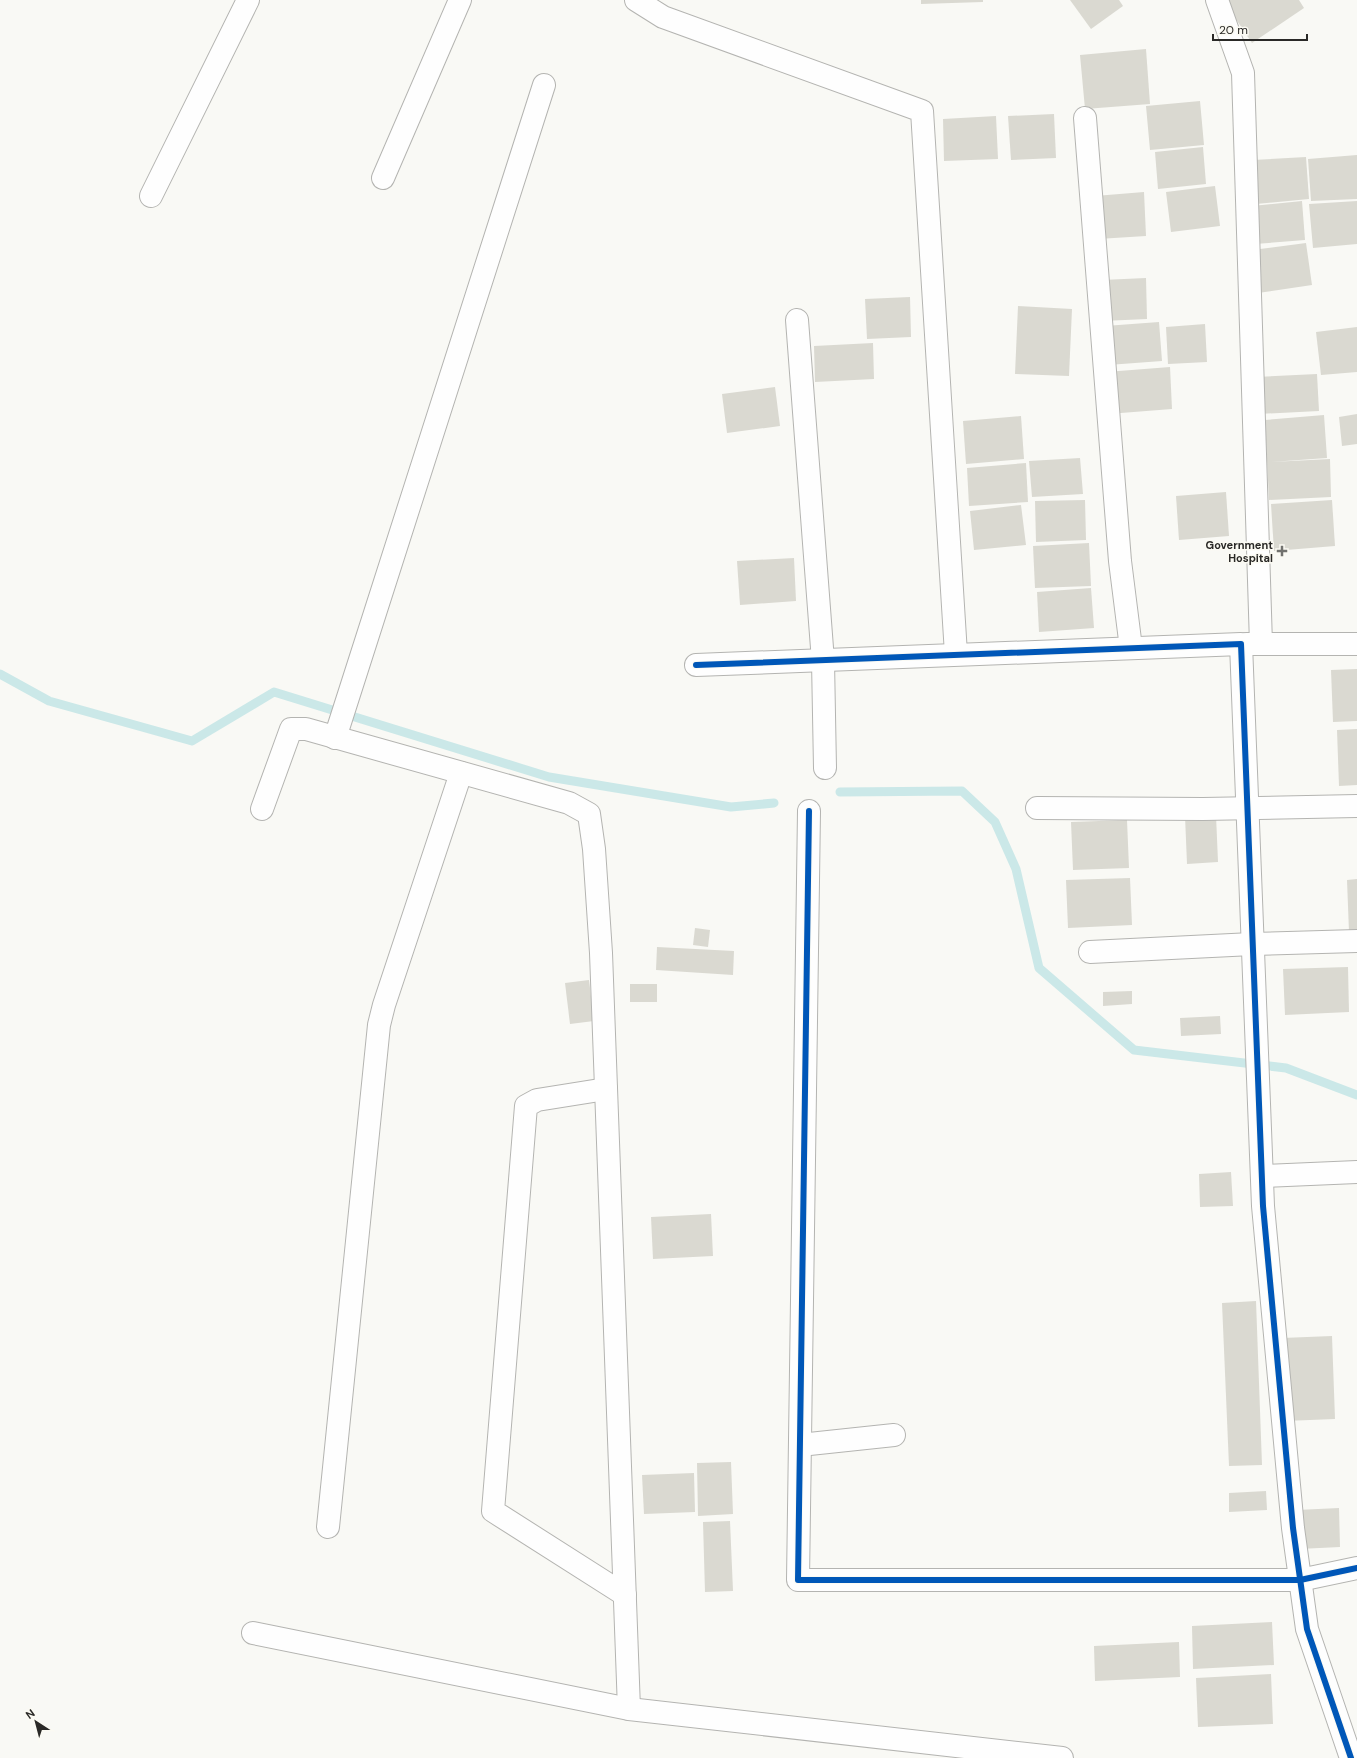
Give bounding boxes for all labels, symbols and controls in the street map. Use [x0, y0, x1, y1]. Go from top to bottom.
scale bar [1213, 16, 1307, 42]
text: 20 m [1219, 22, 1248, 38]
place label: Government Hospital [1206, 538, 1273, 565]
marker: Government Hospital [1276, 545, 1288, 557]
north arrow [16, 1702, 56, 1742]
text: N [23, 1706, 37, 1722]

